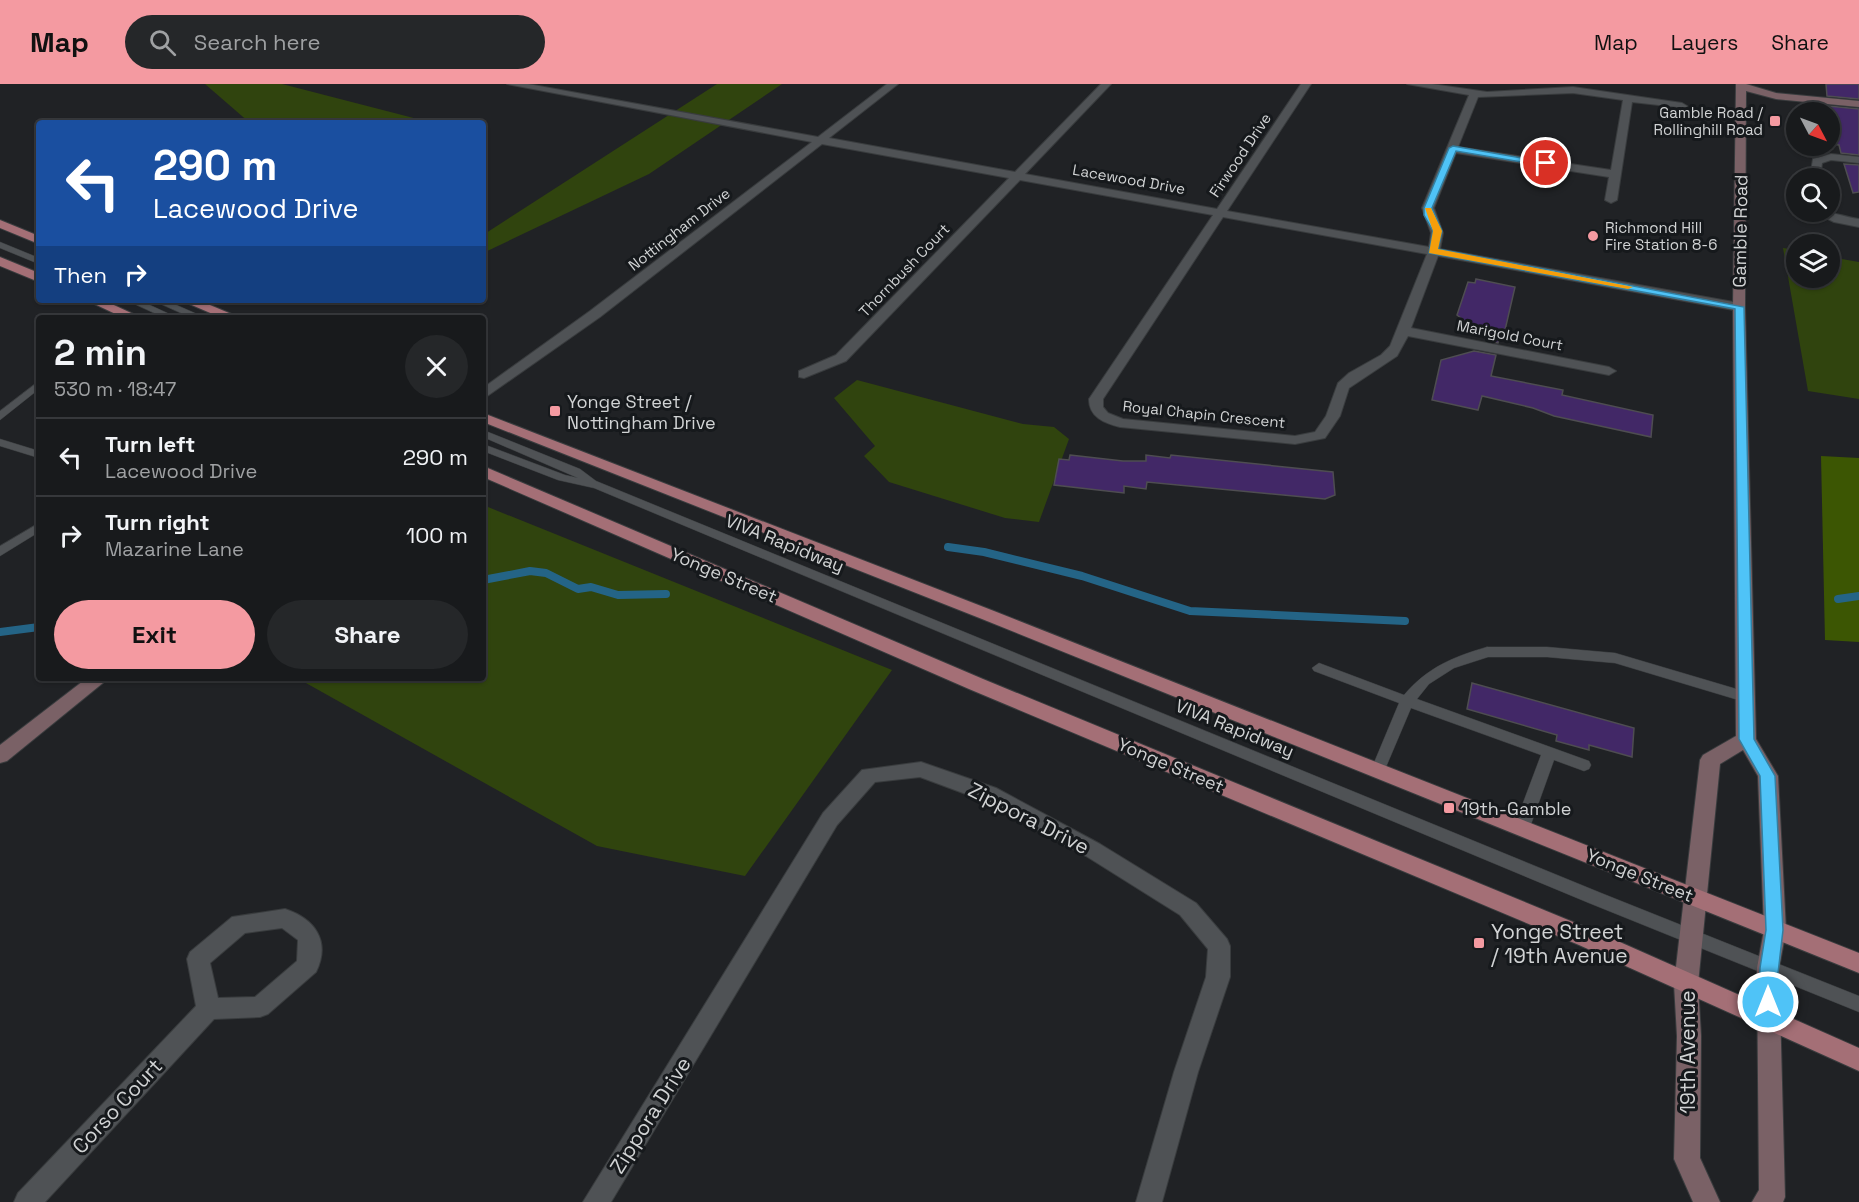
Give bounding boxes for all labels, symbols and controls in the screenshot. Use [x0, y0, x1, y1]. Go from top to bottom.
search box [125, 15, 545, 69]
text: Map [30, 24, 89, 60]
icon: search [146, 26, 179, 59]
text: Search here [194, 28, 321, 56]
text: Map [1594, 29, 1638, 56]
text: Layers [1671, 29, 1738, 56]
text: Share [1771, 29, 1829, 56]
north arrow [1786, 102, 1840, 156]
map controls [1786, 102, 1840, 288]
place label: Gamble Road / Rollinghill Road [1654, 103, 1763, 139]
street label: Firwood Drive [1205, 109, 1275, 201]
marker: Gamble Road / Rollinghill Road [1768, 114, 1782, 128]
pin [1520, 137, 1571, 188]
text: 290 m [153, 139, 278, 192]
icon: left [54, 144, 132, 222]
icon: arrive [1529, 146, 1562, 179]
street label: Lacewood Drive [1071, 160, 1187, 198]
button: search [1786, 168, 1840, 222]
street label: Gamble Road [1728, 174, 1752, 288]
street label: Nottingham Drive [624, 183, 734, 275]
text: Lacewood Drive [153, 191, 359, 226]
place label: Richmond Hill Fire Station 8-6 [1605, 218, 1717, 254]
street label: Thornbush Court [855, 219, 953, 321]
marker: Richmond Hill Fire Station 8-6 [1586, 229, 1600, 243]
button: layers [1786, 234, 1840, 288]
icon: right [119, 258, 152, 291]
text: Then [54, 261, 107, 289]
street label: Marigold Court [1455, 315, 1565, 355]
text: 2 min [54, 330, 147, 376]
button: close [405, 335, 468, 398]
text: 530 m · 18:47 [54, 376, 176, 402]
place label: Yonge Street / Nottingham Drive [567, 390, 716, 434]
street label: Royal Chapin Crescent [1122, 396, 1286, 432]
marker: Yonge Street / Nottingham Drive [548, 404, 562, 418]
text: Turn left [105, 430, 195, 458]
icon: left [54, 441, 87, 474]
text: 290 m [403, 443, 468, 471]
text: Lacewood Drive [105, 458, 257, 484]
text: Turn right [105, 508, 210, 536]
street label: VIVA Rapidway [722, 509, 848, 577]
icon: right [54, 519, 87, 552]
text: 100 m [406, 521, 468, 549]
text: Mazarine Lane [105, 536, 244, 562]
street label: Yonge Street [667, 542, 781, 608]
button: Exit [54, 600, 255, 669]
button: Share [267, 600, 468, 669]
street label: VIVA Rapidway [1172, 694, 1298, 762]
street label: Yonge Street [1114, 732, 1228, 798]
street label: Zippora Drive [964, 776, 1094, 860]
place label: 19th-Gamble [1461, 797, 1571, 820]
marker: 19th-Gamble [1442, 801, 1456, 815]
street label: Yonge Street [1583, 843, 1697, 907]
place label: Yonge Street / 19th Avenue [1491, 918, 1628, 969]
marker: Yonge Street / 19th Avenue [1472, 936, 1486, 950]
position arrow [1736, 970, 1800, 1034]
street label: 19th Avenue [1674, 990, 1701, 1114]
street label: Zippora Drive [603, 1052, 697, 1178]
street label: Corso Court [66, 1053, 168, 1159]

